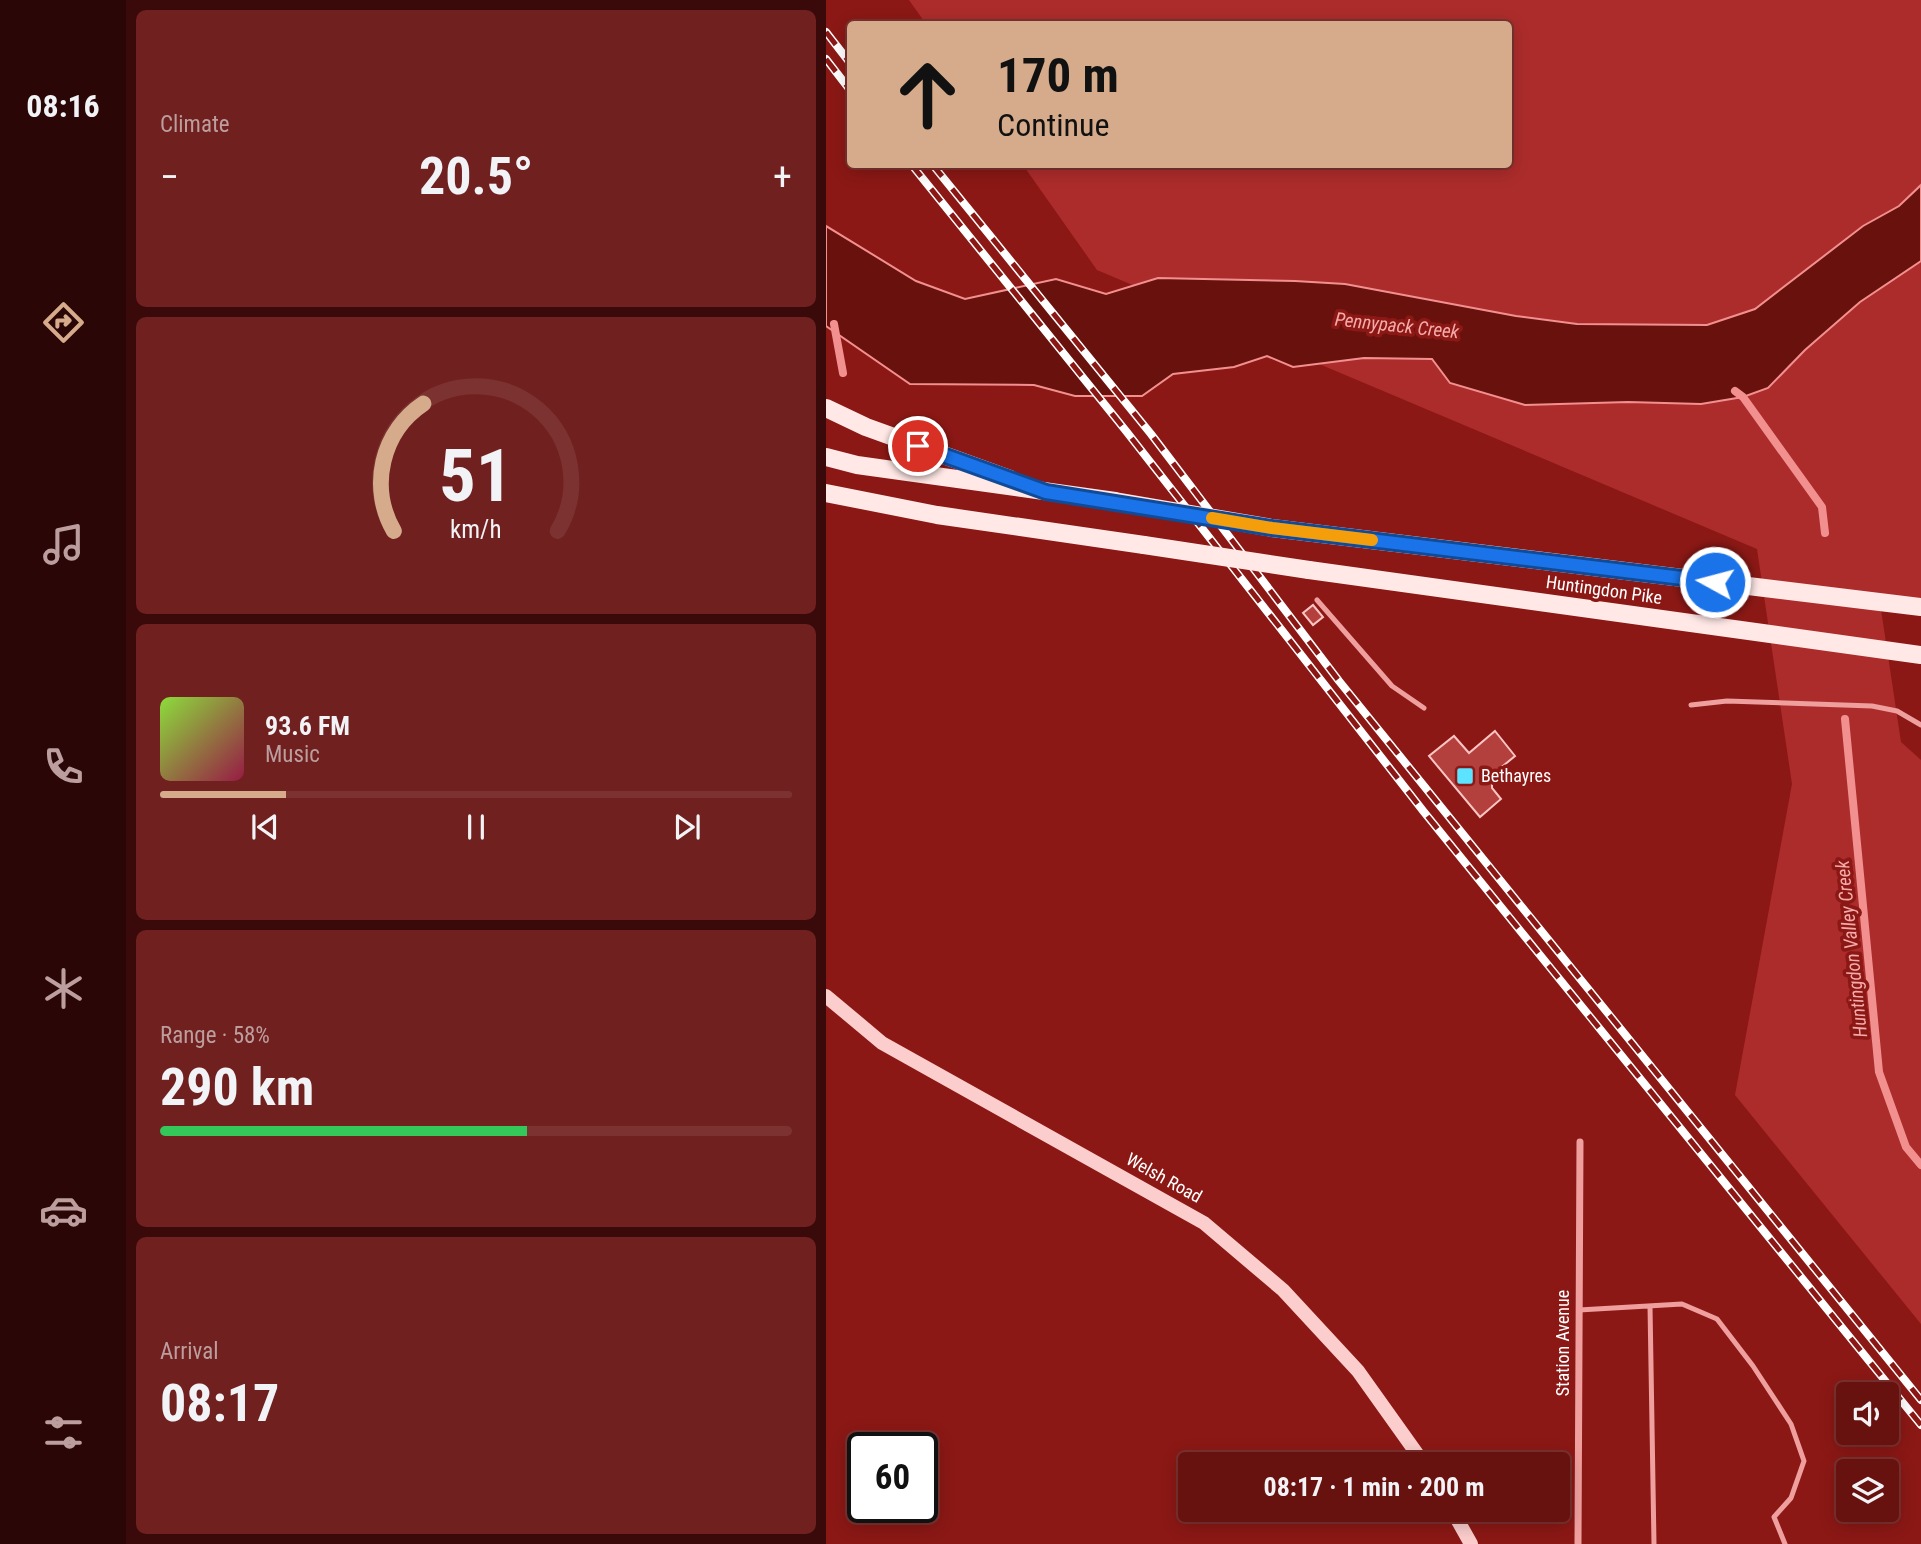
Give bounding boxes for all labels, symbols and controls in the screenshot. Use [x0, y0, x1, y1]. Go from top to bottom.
text: 170 m [997, 47, 1119, 104]
icon: ahead [882, 49, 973, 140]
text: 08:16 [26, 87, 100, 125]
text: Continue [997, 106, 1109, 144]
text: Climate [160, 111, 230, 138]
text: 20.5° [419, 146, 533, 207]
text: − [160, 155, 179, 199]
text: + [773, 155, 792, 199]
icon: directions [39, 298, 88, 347]
water label: Pennypack Creek [1334, 308, 1461, 344]
pin [888, 416, 948, 476]
icon: arrive [899, 427, 937, 465]
text: 51 [439, 434, 513, 520]
text: km/h [450, 515, 502, 544]
icon: music [39, 520, 88, 569]
position arrow [1678, 545, 1752, 619]
street label: Huntingdon Pike [1545, 571, 1663, 608]
text: 93.6 FM [265, 711, 350, 741]
text: Music [265, 741, 320, 768]
icon: phone [39, 742, 88, 791]
place label: Bethayres [1481, 765, 1551, 786]
marker: Bethayres [1455, 766, 1475, 786]
icon: previous [246, 808, 284, 846]
icon: pause [457, 808, 495, 846]
icon: next [668, 808, 706, 846]
water label: Huntingdon Valley Creek [1831, 859, 1872, 1039]
icon: climate [39, 964, 88, 1013]
text: Range · 58% [160, 1022, 270, 1049]
text: 290 km [160, 1057, 314, 1118]
street label: Welsh Road [1123, 1148, 1206, 1207]
icon: car [39, 1186, 88, 1235]
street label: Station Avenue [1552, 1290, 1573, 1396]
text: Arrival [160, 1338, 219, 1365]
text: 08:17 [160, 1373, 279, 1434]
map controls [1836, 1382, 1899, 1522]
button: sound [1836, 1382, 1899, 1445]
icon: filters [39, 1408, 88, 1457]
speed limit sign: 60 [847, 1432, 938, 1523]
button: layers [1836, 1459, 1899, 1522]
text: 08:17 · 1 min · 200 m [1264, 1472, 1484, 1502]

